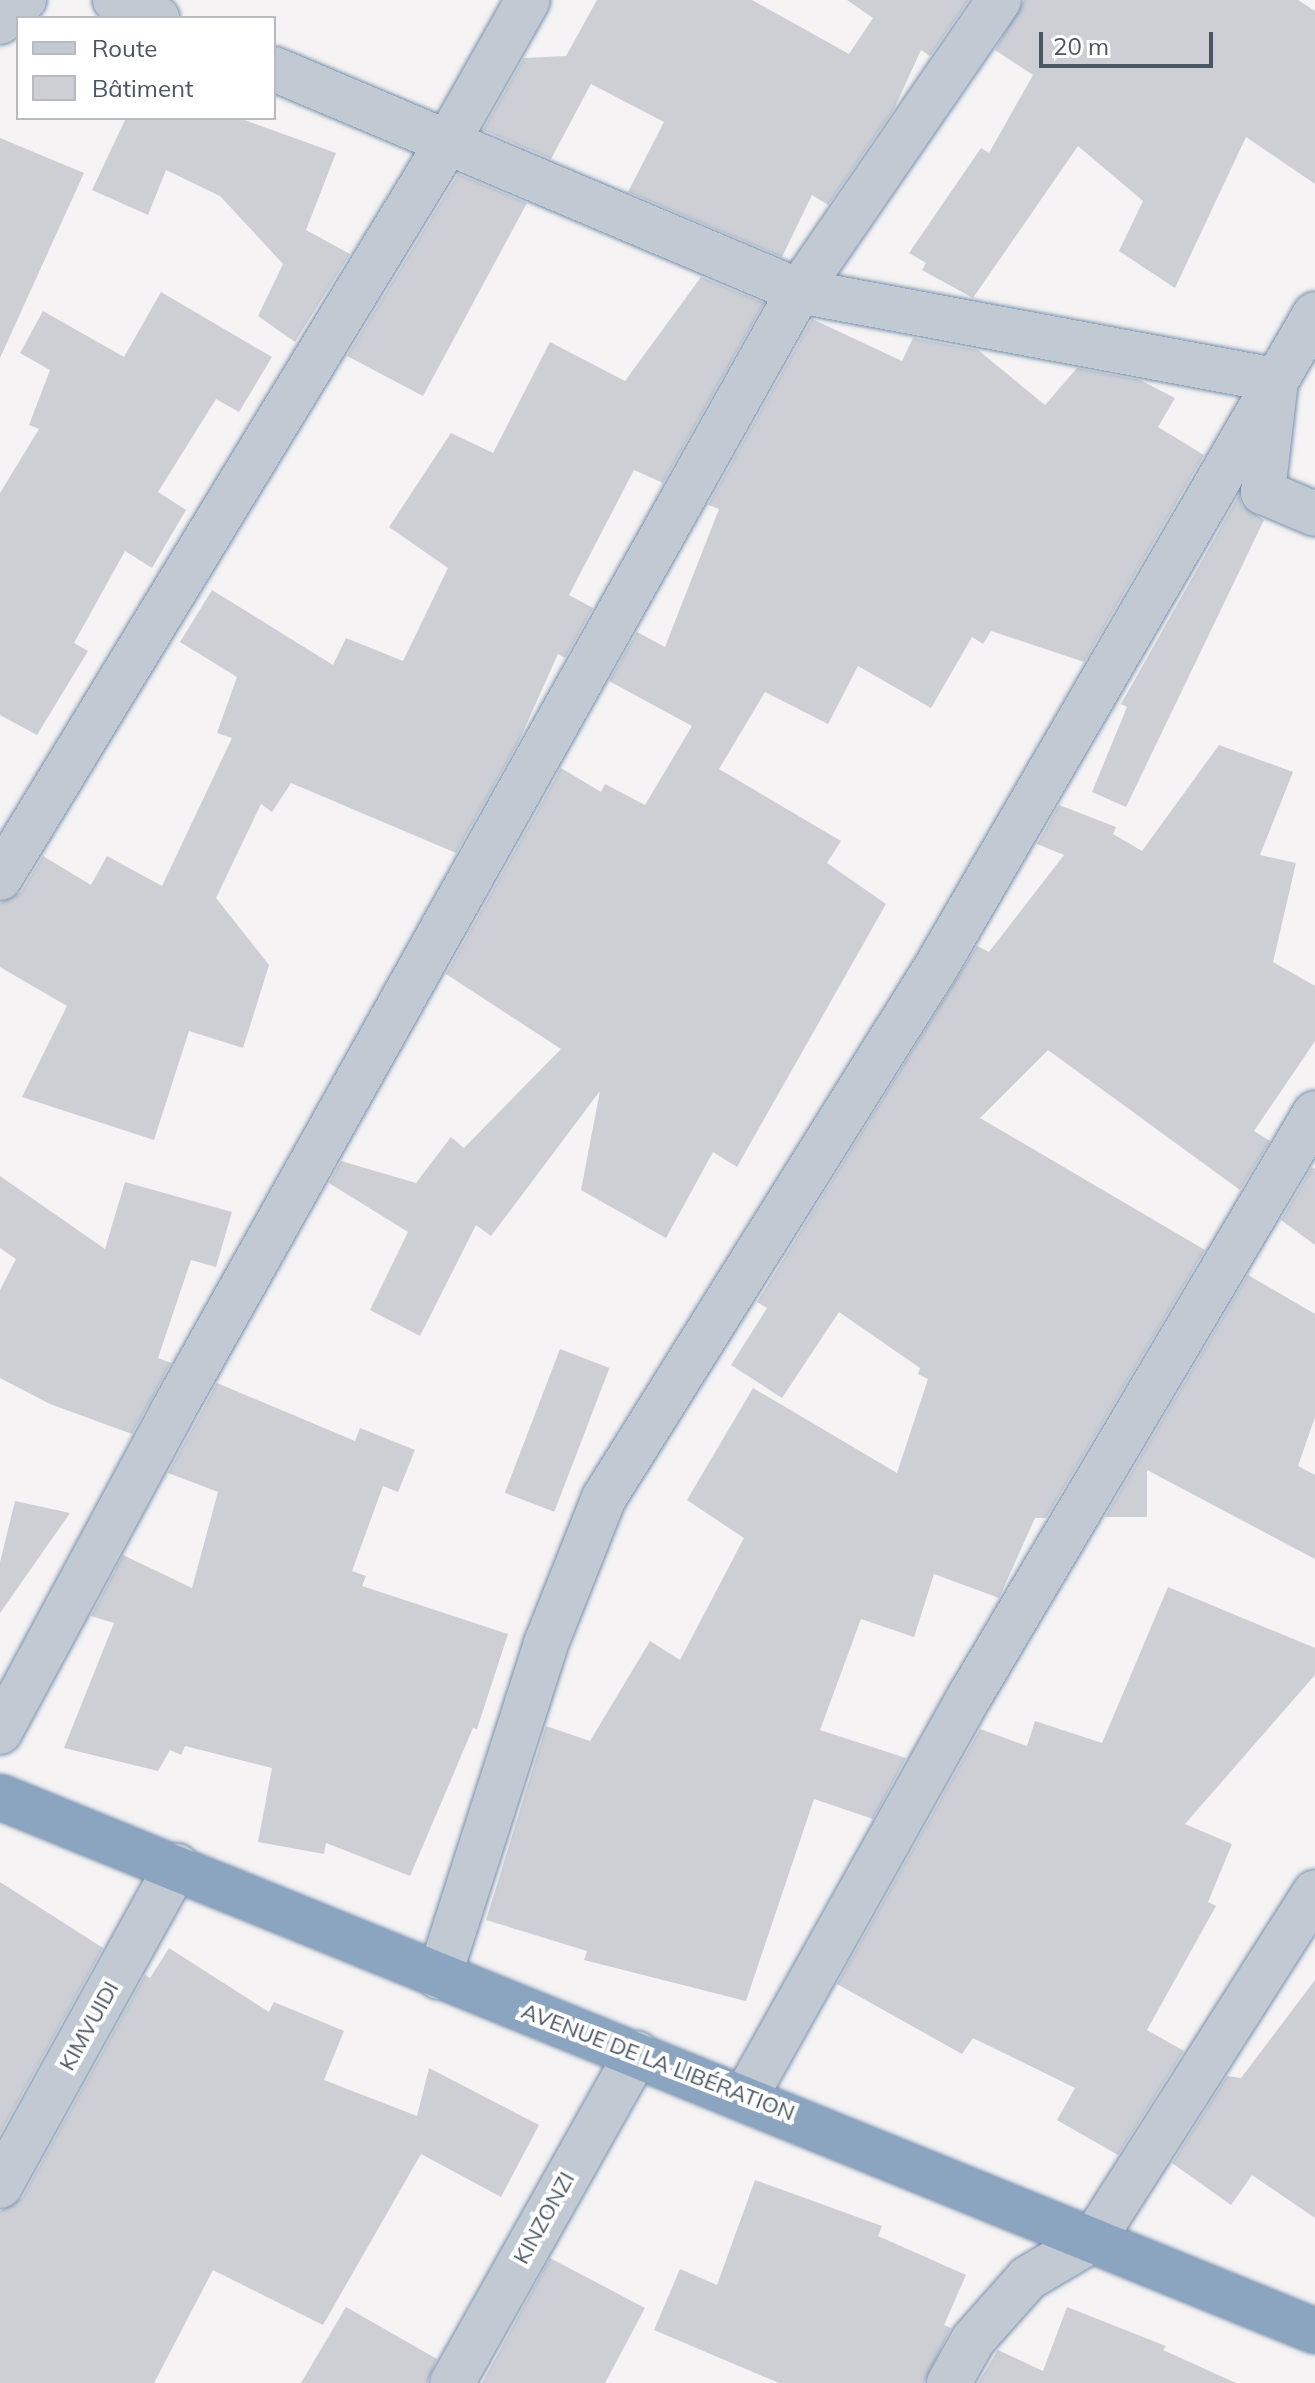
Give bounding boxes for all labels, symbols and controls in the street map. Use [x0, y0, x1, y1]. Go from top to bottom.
legend [16, 16, 276, 120]
scale bar [1043, 16, 1217, 66]
text: 20 m [1053, 31, 1109, 61]
text: Route [92, 33, 157, 63]
text: Bâtiment [92, 73, 193, 103]
street label: KIMVUIDI [54, 1977, 124, 2075]
street label: AVENUE DE LA LIBÉRATION [518, 1998, 798, 2126]
street label: KINZONZI [508, 2167, 580, 2269]

